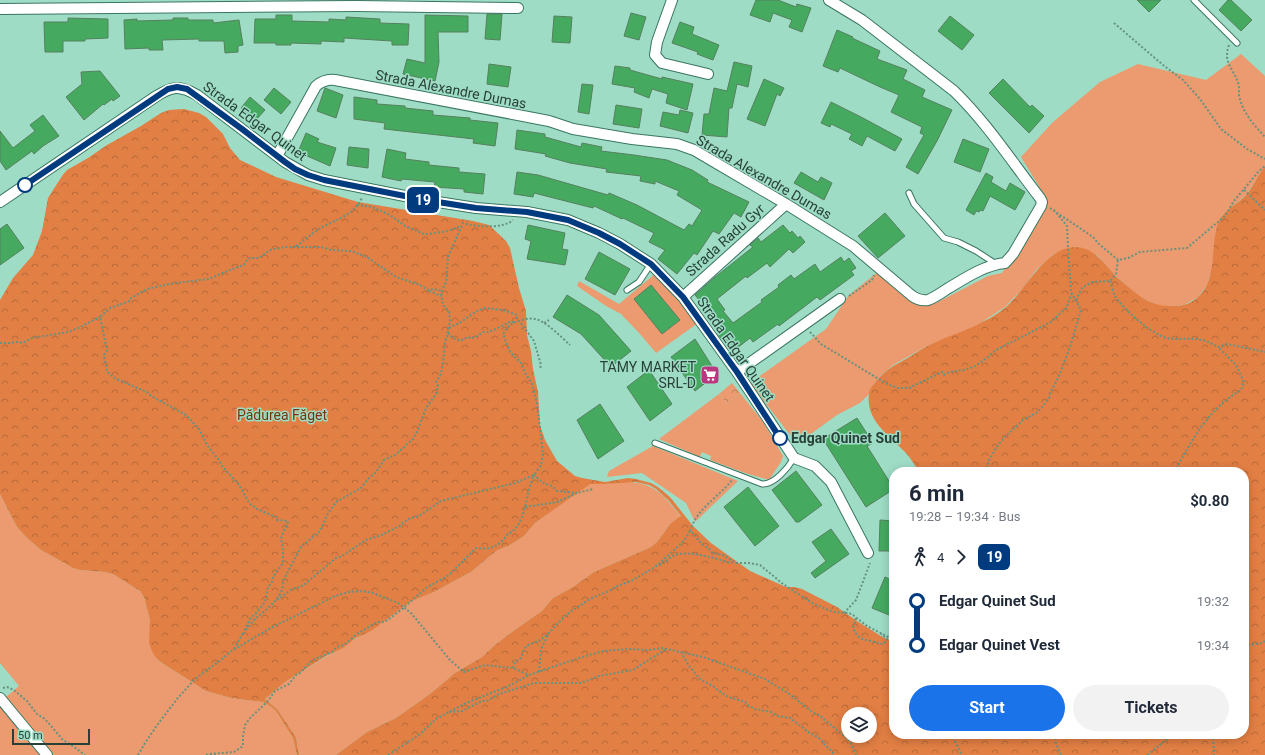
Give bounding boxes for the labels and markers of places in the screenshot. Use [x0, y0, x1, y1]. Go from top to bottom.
unlabelled marker [17, 177, 33, 193]
place label: TAMY MARKET SRL-D [600, 359, 697, 391]
supermarket icon: TAMY MARKET SRL-D [699, 364, 721, 386]
marker: Edgar Quinet Sud [772, 430, 788, 446]
place label: Edgar Quinet Sud [791, 430, 900, 446]

